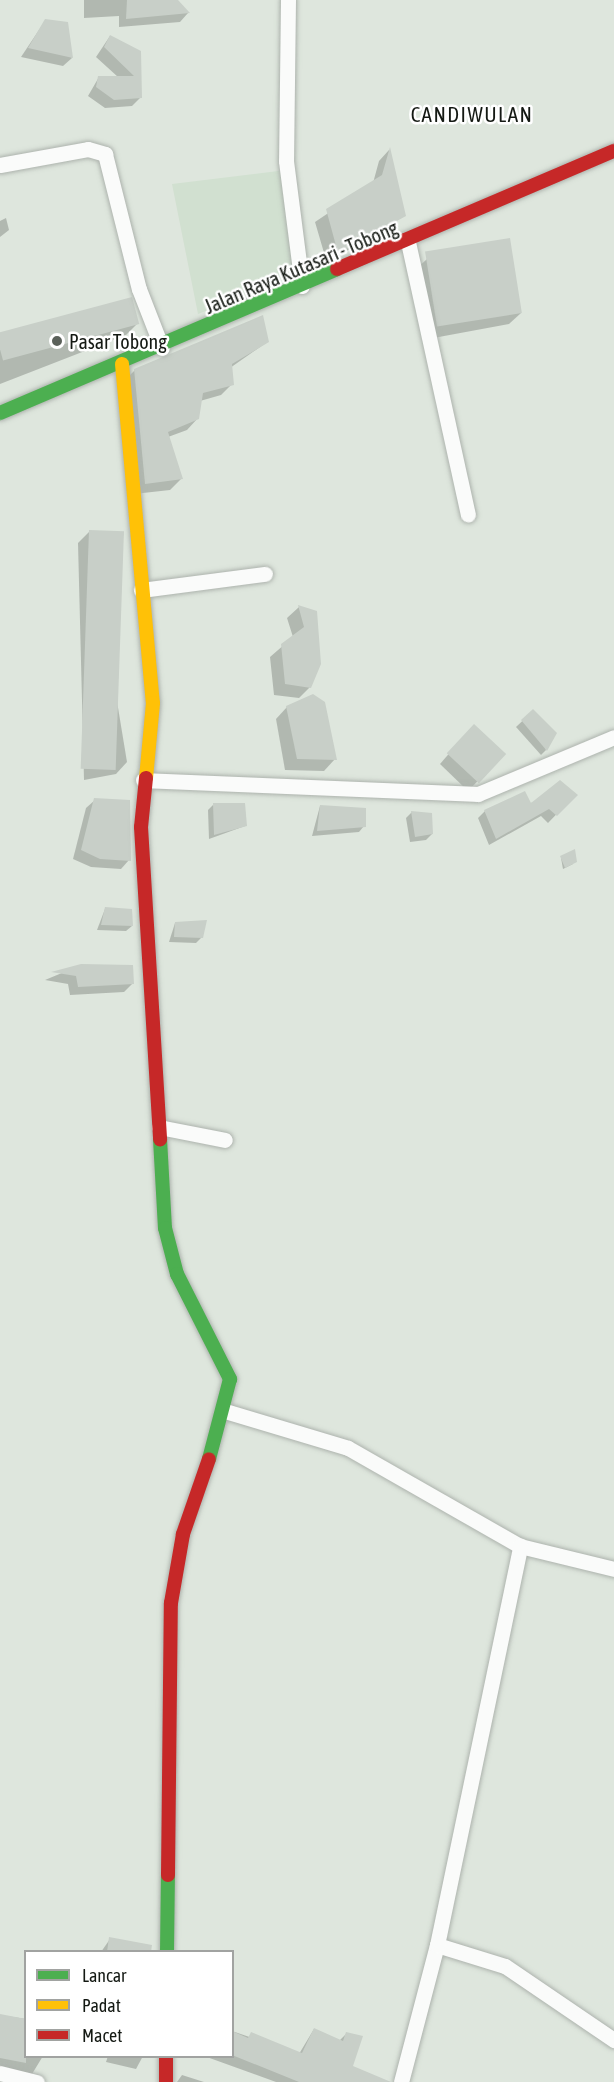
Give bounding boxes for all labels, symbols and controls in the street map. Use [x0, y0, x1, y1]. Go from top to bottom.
district label: CANDIWULAN [411, 101, 533, 127]
street label: Jalan Raya Kutasari - Tobong [201, 215, 401, 319]
place label: Pasar Tobong [69, 329, 167, 353]
marker: Pasar Tobong [50, 334, 64, 348]
legend [24, 1950, 234, 2058]
text: Lancar [82, 1965, 126, 1986]
text: Padat [82, 1995, 121, 2016]
text: Macet [82, 2025, 122, 2046]

